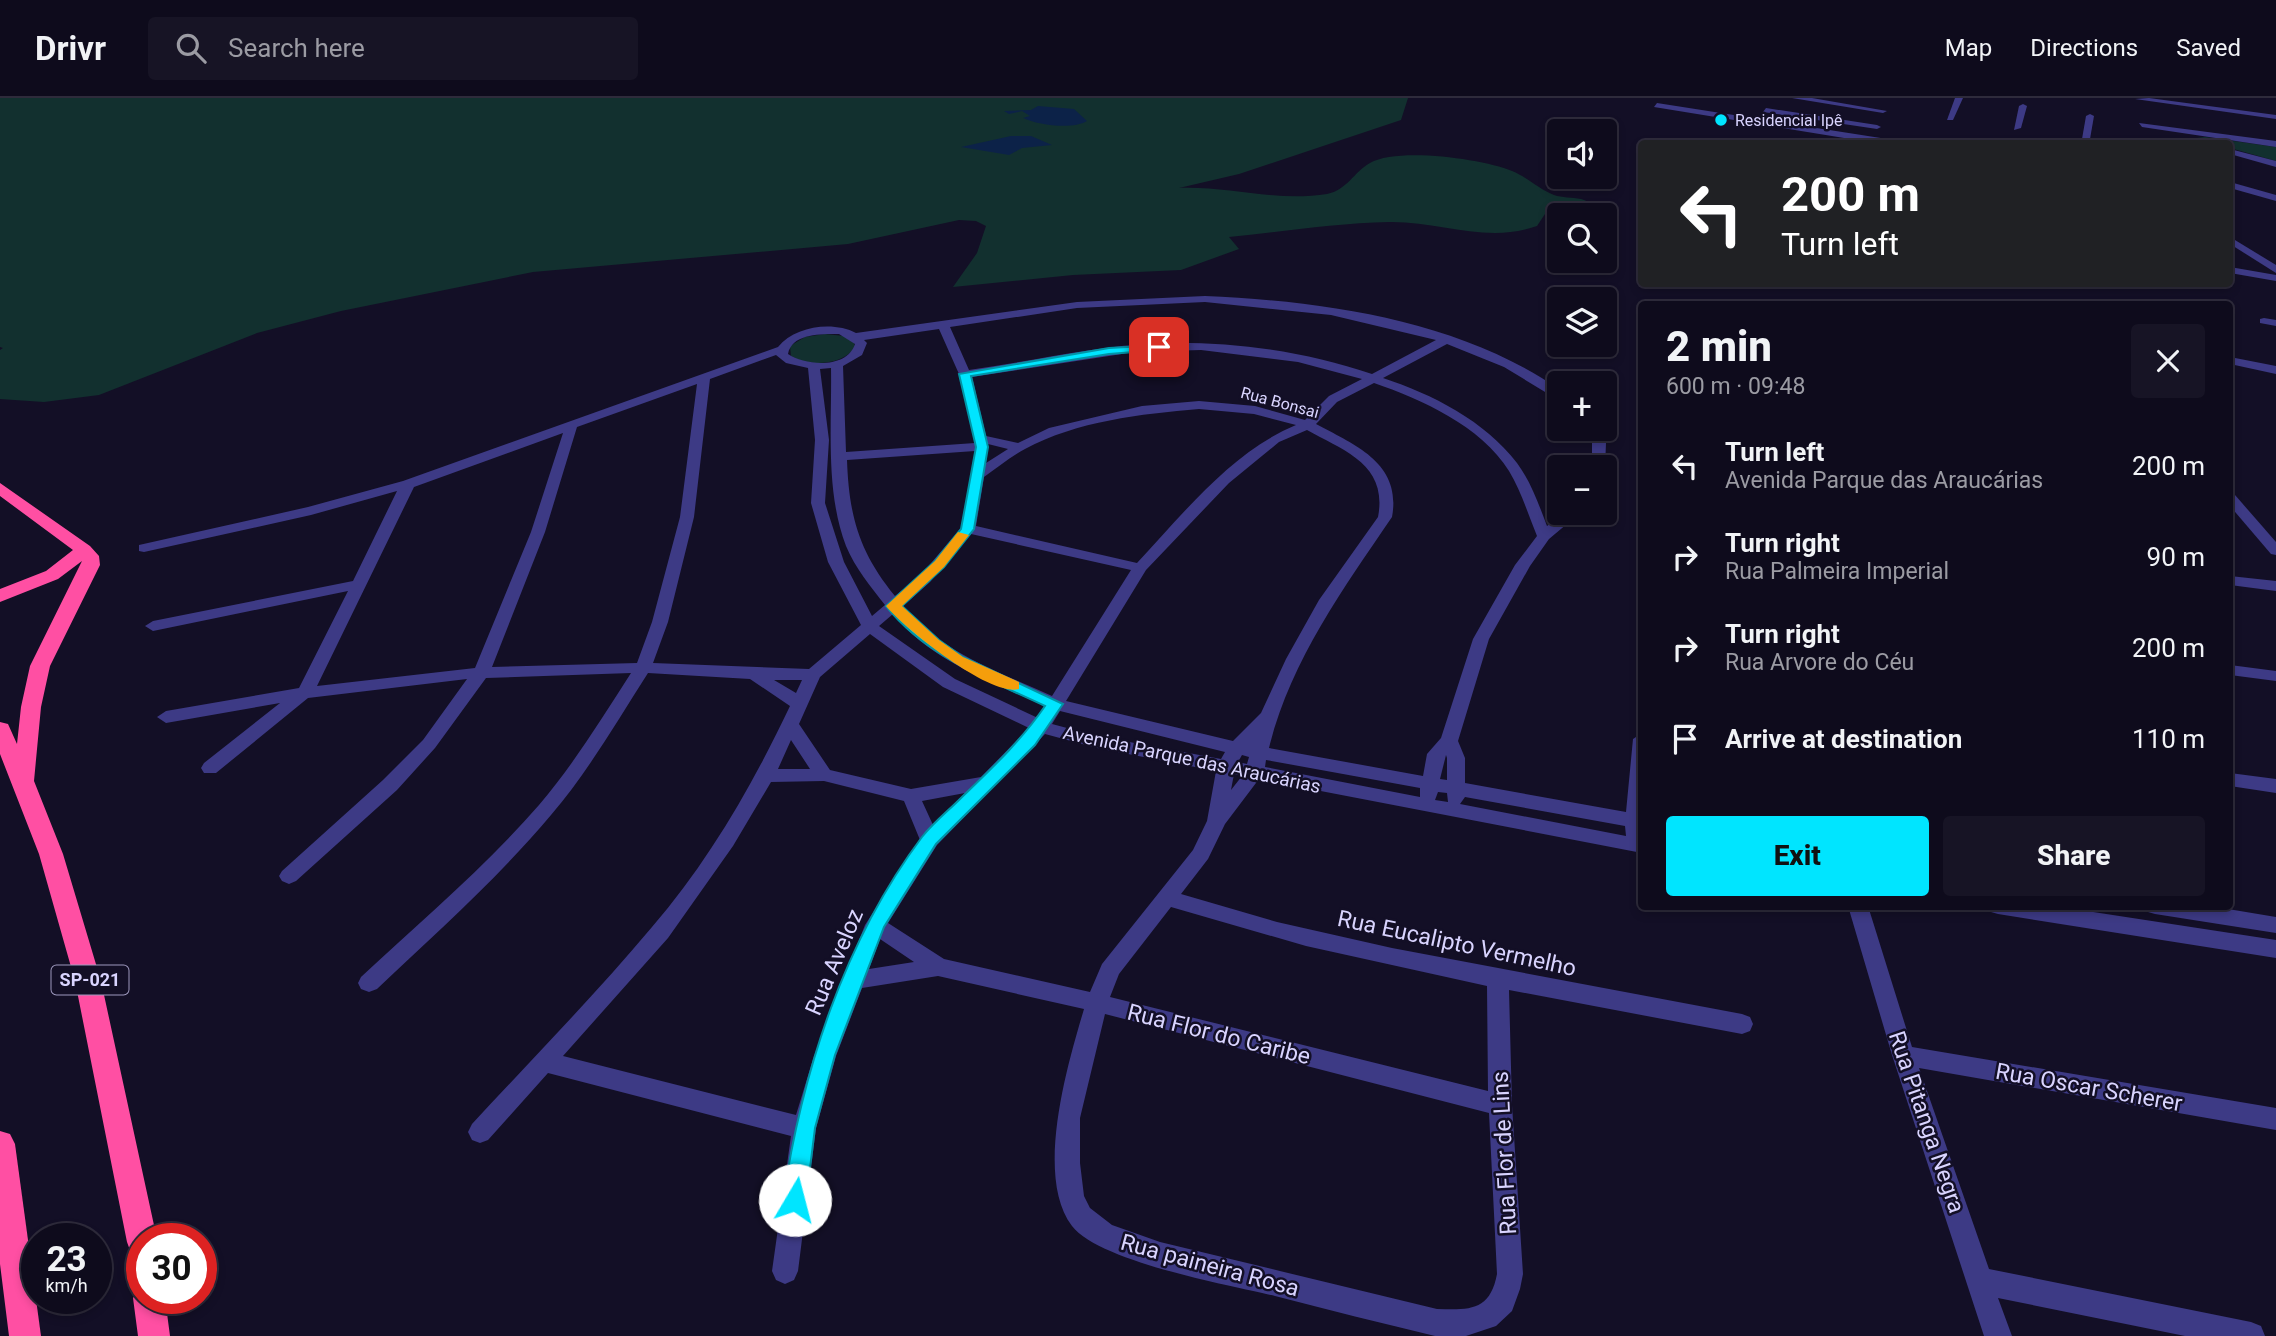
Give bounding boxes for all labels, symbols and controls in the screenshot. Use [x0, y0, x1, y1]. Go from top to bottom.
search box [148, 17, 638, 80]
text: Drivr [35, 29, 106, 68]
icon: search [172, 29, 210, 67]
text: Search here [228, 33, 365, 63]
text: Map [1945, 34, 1992, 62]
text: Directions [2030, 34, 2138, 62]
text: Saved [2176, 34, 2241, 62]
place label: Residencial Ipê [1735, 111, 1842, 130]
marker: Residencial Ipê [1713, 112, 1729, 128]
map controls [1547, 119, 1617, 525]
button: sound [1547, 119, 1617, 189]
text: 200 m [1781, 166, 1920, 223]
icon: left [1666, 168, 1757, 259]
button: search [1547, 203, 1617, 273]
text: Turn left [1781, 225, 1899, 263]
button: layers [1547, 287, 1617, 357]
pin [1129, 317, 1189, 377]
text: 2 min [1666, 322, 1772, 371]
button: close [2131, 324, 2205, 398]
icon: arrive [1140, 328, 1178, 366]
button: + [1547, 371, 1617, 441]
text: 600 m · 09:48 [1666, 373, 1805, 400]
street label: Rua Bonsai [1239, 383, 1321, 422]
text: Turn left [1725, 437, 1824, 467]
icon: left [1666, 447, 1704, 485]
text: 200 m [2132, 451, 2205, 481]
button: − [1547, 455, 1617, 525]
text: Avenida Parque das Araucárias [1725, 467, 2043, 494]
text: Turn right [1725, 528, 1840, 558]
icon: right [1666, 538, 1704, 576]
text: 90 m [2147, 542, 2205, 572]
text: Rua Palmeira Imperial [1725, 558, 1949, 585]
text: Turn right [1725, 619, 1840, 649]
icon: right [1666, 629, 1704, 667]
text: 200 m [2132, 633, 2205, 663]
text: Rua Arvore do Céu [1725, 649, 1914, 676]
icon: arrive [1666, 720, 1704, 758]
street label: Avenida Parque das Araucárias [1061, 721, 1323, 798]
text: Arrive at destination [1725, 724, 1962, 754]
text: 110 m [2132, 724, 2205, 754]
button: Exit [1666, 816, 1929, 896]
button: Share [1943, 816, 2205, 896]
street label: Rua Aveloz [800, 905, 869, 1019]
street label: Rua Eucalipto Vermelho [1335, 905, 1579, 982]
road number: SP-021 [52, 966, 128, 995]
street label: Rua Flor do Caribe [1125, 999, 1313, 1070]
street label: Rua Pitanga Negra [1883, 1028, 1970, 1217]
street label: Rua Oscar Scherer [1994, 1058, 2184, 1117]
street label: Rua Flor de Lins [1487, 1071, 1522, 1235]
position arrow [758, 1163, 832, 1237]
speed limit sign: 30 [126, 1223, 217, 1314]
street label: Rua paineira Rosa [1118, 1229, 1302, 1302]
text: 23 [46, 1239, 87, 1280]
text: km/h [45, 1275, 88, 1296]

